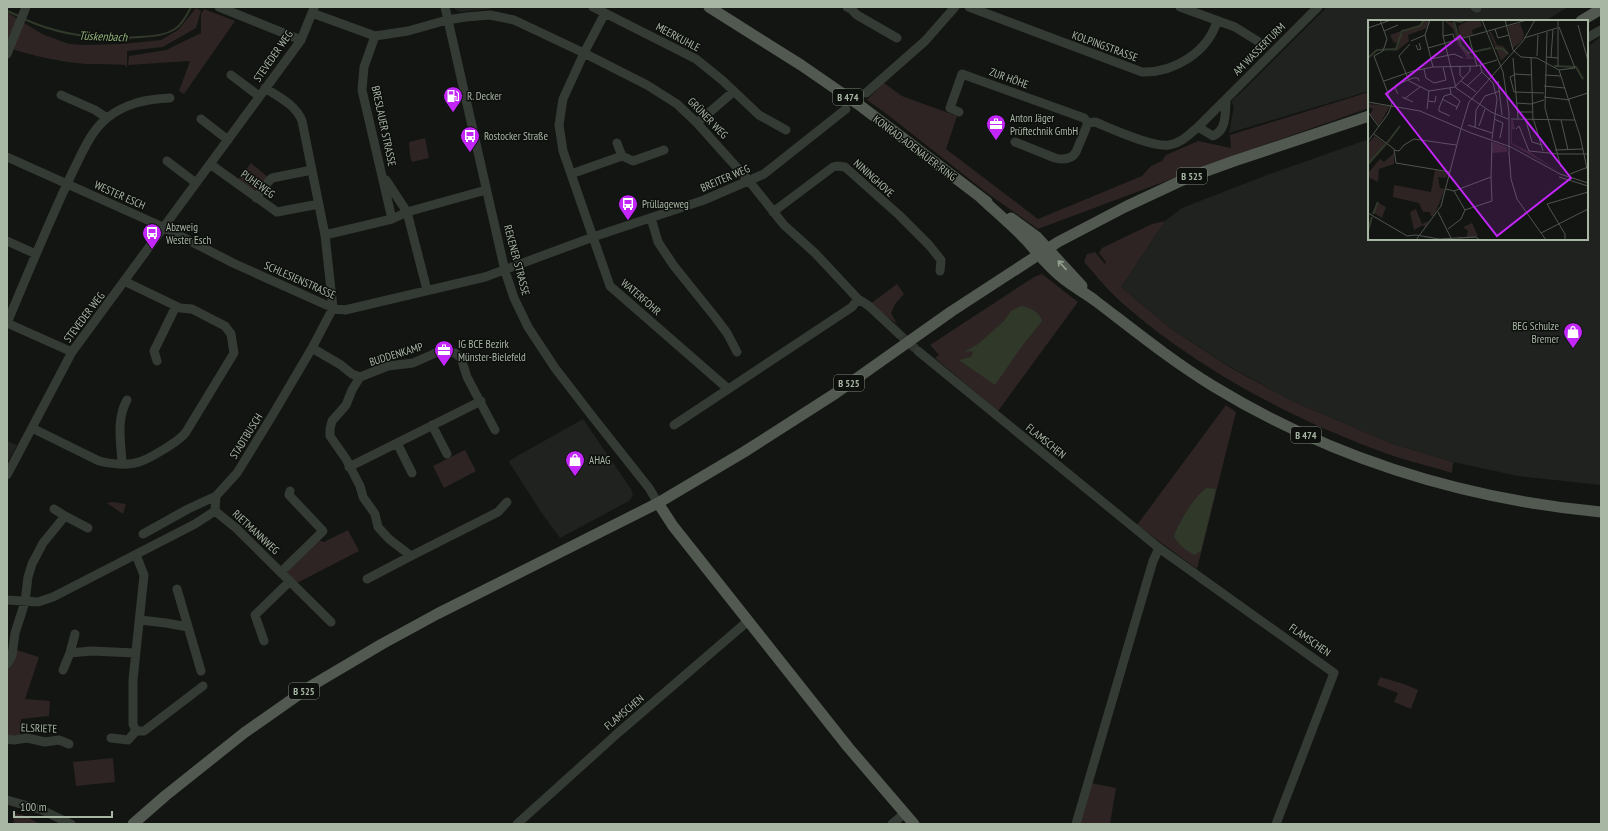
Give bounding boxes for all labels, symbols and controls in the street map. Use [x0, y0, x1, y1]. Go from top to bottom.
street label: MEERKUHLE [653, 20, 703, 55]
street label: AM WASSERTURM [1230, 20, 1288, 78]
inset map [1368, 20, 1588, 240]
water label: Tüskenbach [79, 28, 128, 44]
street label: STEVEDER WEG [250, 28, 296, 84]
street label: KOLPINGSTRASSE [1070, 28, 1140, 64]
street label: ZUR HÖHE [987, 64, 1031, 92]
street label: BRESLAUER STRASSE [369, 85, 399, 168]
fuel station icon: R. Decker [442, 85, 464, 113]
place label: R. Decker [467, 89, 502, 103]
road number: B 474 [833, 89, 863, 105]
street label: GRÜNER WEG [685, 94, 731, 142]
place label: Anton Jäger Prüftechnik GmbH [1010, 111, 1078, 138]
street label: KONRAD-ADENAUER-RING [871, 112, 959, 184]
office icon: Anton Jäger Prüftechnik GmbH [985, 113, 1007, 141]
bus stop icon: Rostocker Straße [459, 125, 481, 153]
place label: Rostocker Straße [484, 129, 548, 143]
street label: NININGHOVE [851, 156, 897, 200]
street label: BREITER WEG [698, 161, 752, 195]
street label: PUHEWEG [238, 167, 278, 201]
road number: B 525 [1177, 168, 1207, 184]
street label: WESTER ESCH [92, 178, 148, 213]
bus stop icon: Prüllageweg [617, 193, 639, 221]
place label: Prüllageweg [642, 197, 689, 211]
place label: Abzweig Wester Esch [166, 220, 211, 247]
bus stop icon: Abzweig Wester Esch [141, 222, 163, 250]
street label: REKENER STRASSE [501, 223, 533, 297]
street label: SCHLESIENSTRASSE [262, 258, 338, 302]
one-way arrow [1058, 260, 1067, 270]
street label: WATERFOHR [618, 276, 664, 318]
street label: STEVEDER WEG [60, 289, 108, 345]
place label: BEG Schulze Bremer [1512, 319, 1559, 346]
shop icon: BEG Schulze Bremer [1562, 321, 1584, 349]
place label: IG BCE Bezirk Münster-Bielefeld [458, 337, 526, 364]
street label: BUDDENKAMP [367, 339, 425, 369]
office icon: IG BCE Bezirk Münster-Bielefeld [433, 339, 455, 367]
road number: B 525 [834, 375, 864, 391]
street label: STADTBUSCH [227, 411, 266, 461]
street label: FLAMSCHEN [1023, 421, 1069, 461]
road number: B 474 [1291, 427, 1321, 443]
shop icon: AHAG [564, 449, 586, 477]
place label: AHAG [589, 453, 610, 467]
street label: RIETMANNWEG [230, 507, 282, 557]
street label: FLAMSCHEN [1286, 621, 1334, 659]
road number: B 525 [289, 683, 319, 699]
street label: FLAMSCHEN [601, 691, 647, 733]
street label: ELSRIETE [21, 720, 58, 736]
scale bar [14, 793, 112, 819]
text: 100 m [20, 799, 47, 814]

